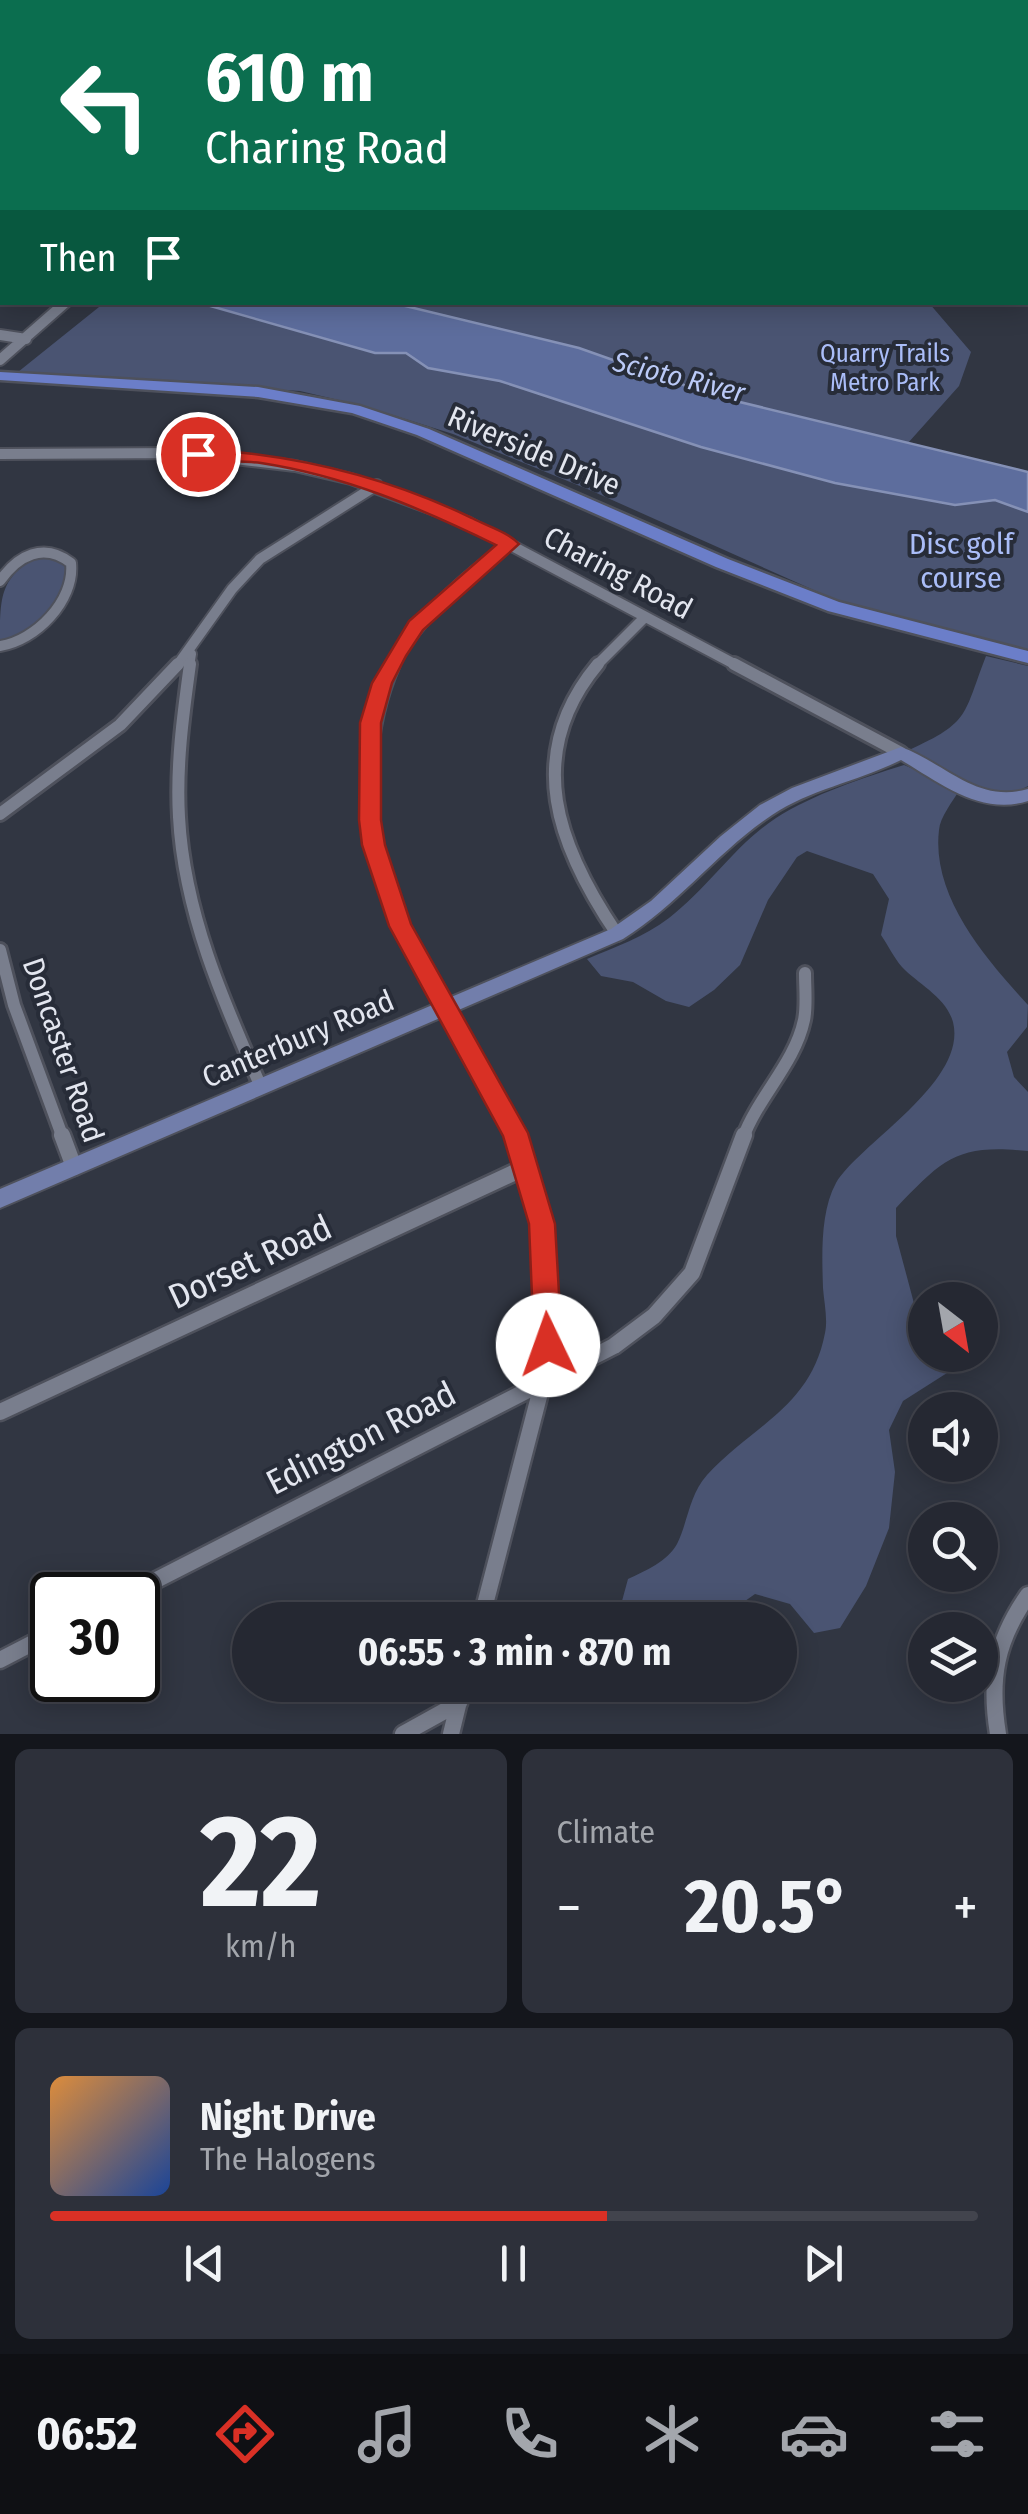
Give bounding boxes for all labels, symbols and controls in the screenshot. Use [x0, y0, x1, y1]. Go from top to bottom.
text: 610 m [205, 36, 374, 120]
icon: left [40, 40, 170, 170]
text: Charing Road [205, 121, 449, 175]
icon: arrive [136, 230, 191, 285]
text: Then [40, 235, 116, 281]
park label: Quarry Trails Metro Park [820, 339, 950, 398]
water label: Scioto River [609, 344, 750, 410]
street label: Riverside Drive [442, 399, 626, 503]
pin [156, 412, 241, 497]
icon: arrive [171, 427, 226, 482]
street label: Charing Road [538, 519, 698, 627]
park label: Disc golf course [909, 526, 1015, 596]
street label: Doncaster Road [15, 953, 111, 1147]
street label: Canterbury Road [197, 982, 399, 1096]
street label: Dorset Road [162, 1206, 338, 1318]
north arrow [908, 1282, 998, 1372]
map controls [908, 1282, 998, 1702]
position arrow [496, 1293, 600, 1397]
street label: Edington Road [259, 1372, 463, 1504]
button: sound [908, 1392, 998, 1482]
button: search [908, 1502, 998, 1592]
speed limit sign: 30 [30, 1572, 160, 1702]
button: layers [908, 1612, 998, 1702]
text: 06:55 · 3 min · 870 m [358, 1629, 671, 1675]
text: 22 [201, 1784, 321, 1940]
text: Climate [557, 1813, 655, 1851]
text: 20.5° [685, 1862, 850, 1952]
text: − [557, 1875, 581, 1941]
text: + [953, 1875, 978, 1941]
text: km/h [225, 1927, 296, 1965]
text: Night Drive [200, 2094, 376, 2140]
text: The Halogens [200, 2140, 376, 2178]
icon: previous [177, 2236, 232, 2291]
icon: pause [486, 2236, 541, 2291]
icon: next [796, 2236, 851, 2291]
icon: directions [210, 2399, 280, 2469]
icon: music [352, 2399, 422, 2469]
icon: phone [495, 2399, 565, 2469]
icon: climate [637, 2399, 707, 2469]
icon: car [779, 2399, 849, 2469]
icon: filters [922, 2399, 992, 2469]
text: 06:52 [36, 2407, 137, 2461]

